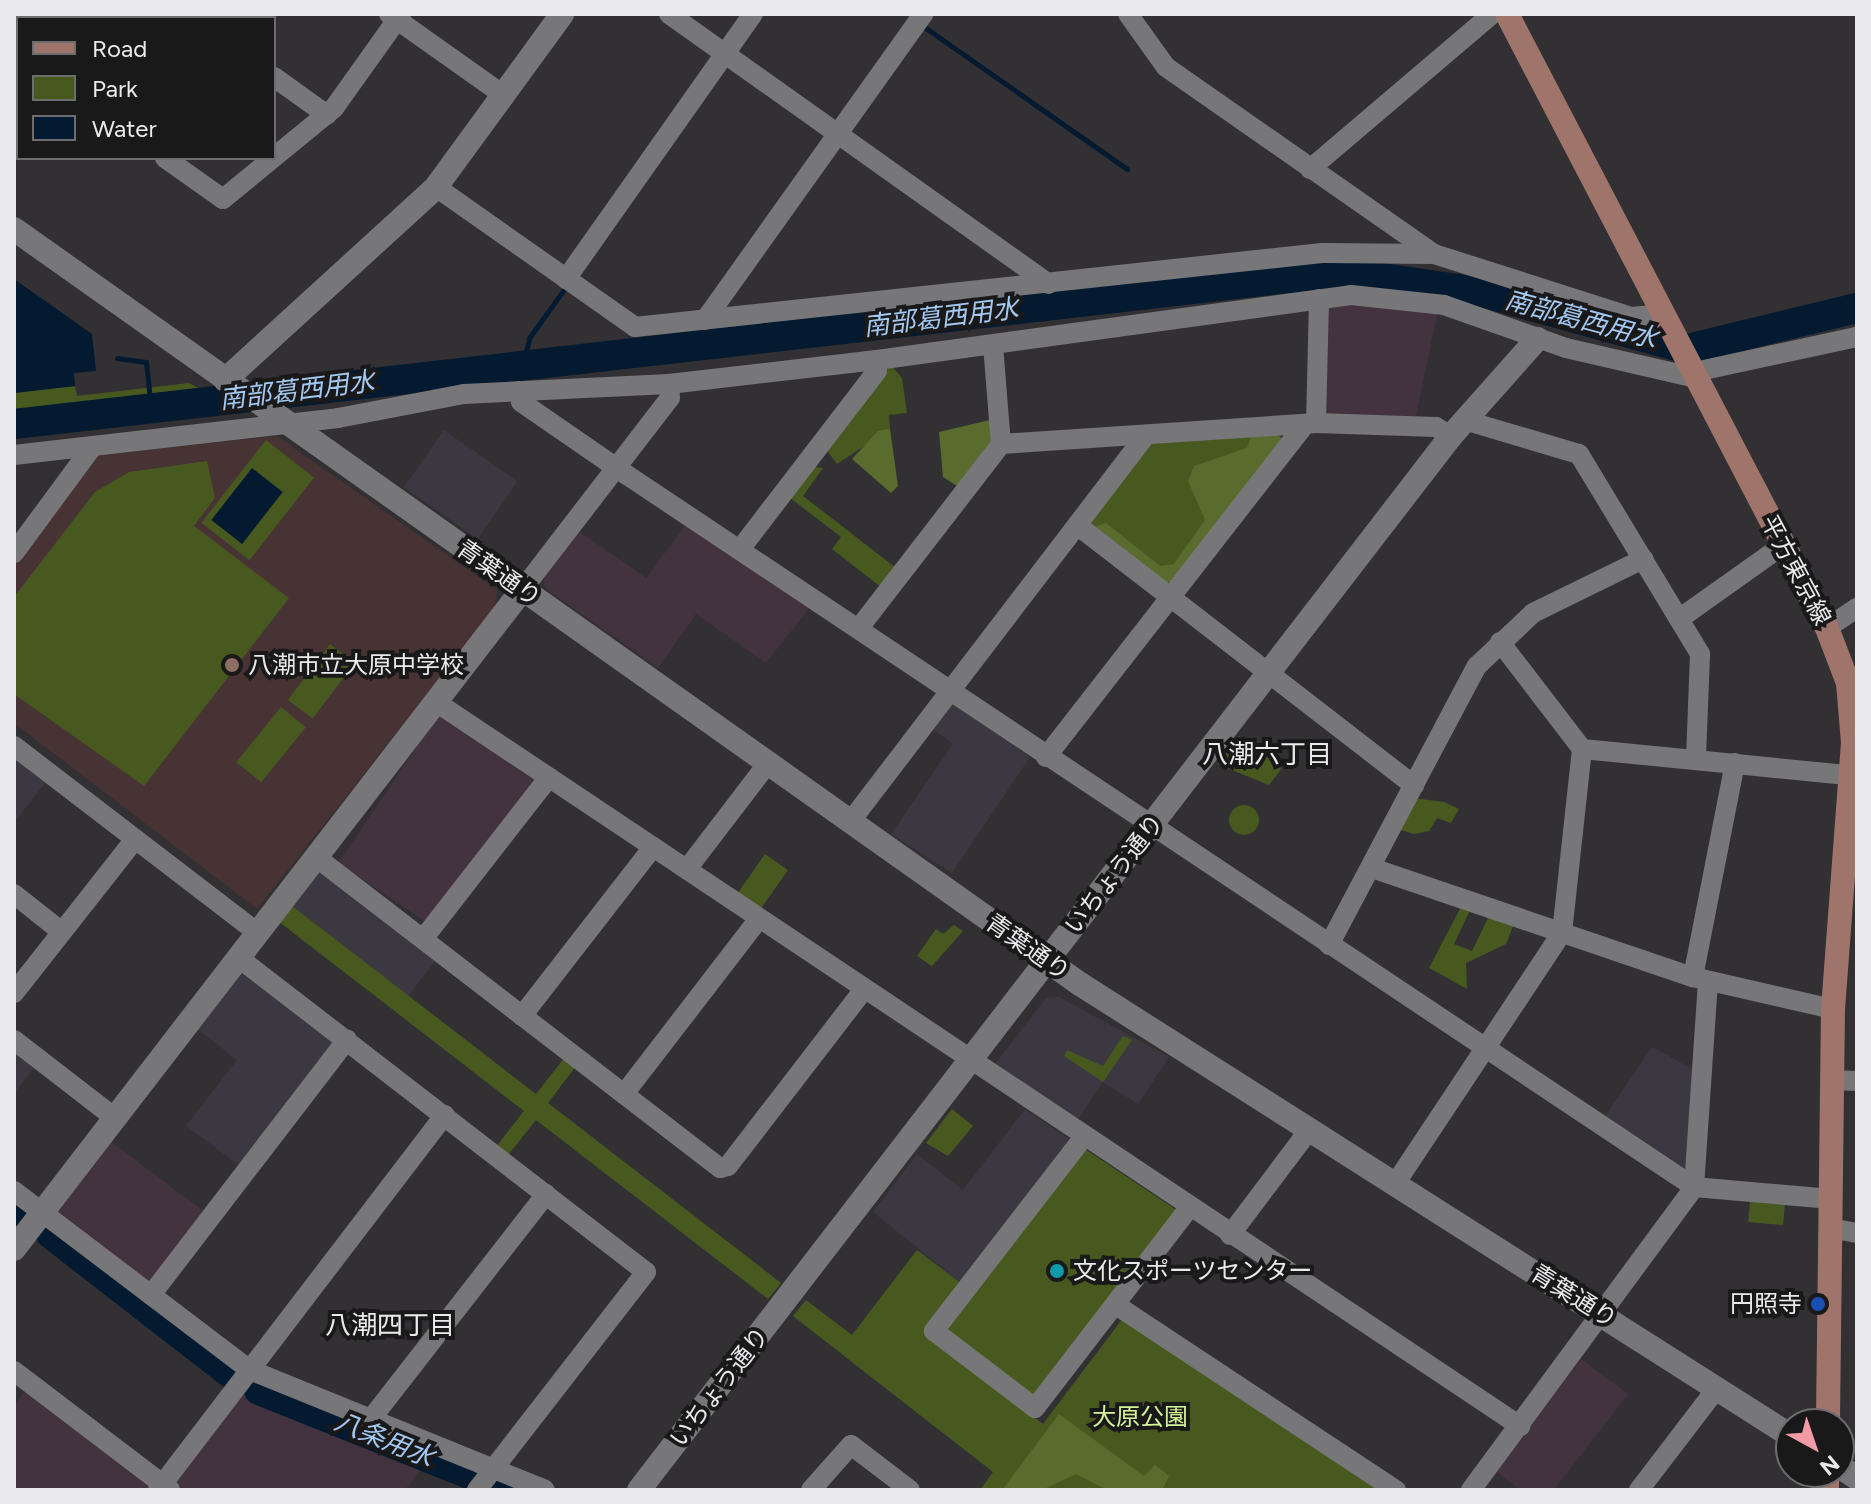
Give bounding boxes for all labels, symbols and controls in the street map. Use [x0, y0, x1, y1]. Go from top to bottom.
legend [16, 16, 276, 160]
text: Road [92, 34, 147, 63]
text: Park [92, 74, 138, 103]
text: Water [92, 114, 157, 143]
water label: 南部葛西用水 [1502, 285, 1660, 355]
water label: 南部葛西用水 [862, 293, 1020, 343]
water label: 南部葛西用水 [218, 366, 376, 416]
street label: 平方東京線 [1755, 510, 1837, 630]
street label: 青葉通り [451, 534, 547, 612]
place label: 八潮市立大原中学校 [248, 651, 464, 679]
marker: 八潮市立大原中学校 [223, 656, 241, 674]
district label: 八潮六丁目 [1202, 739, 1332, 771]
street label: いちょう通り [1058, 808, 1170, 940]
street label: 青葉通り [980, 908, 1076, 986]
place label: 文化スポーツセンター [1073, 1257, 1313, 1285]
street label: 青葉通り [1526, 1258, 1622, 1334]
marker: 文化スポーツセンター [1048, 1262, 1066, 1280]
place label: 円照寺 [1730, 1290, 1802, 1318]
marker: 円照寺 [1809, 1295, 1827, 1313]
district label: 八潮四丁目 [325, 1310, 455, 1342]
street label: いちょう通り [663, 1321, 775, 1453]
park label: 大原公園 [1092, 1403, 1188, 1431]
water label: 八条用水 [330, 1406, 438, 1474]
north arrow [1775, 1408, 1855, 1488]
text: N [1814, 1449, 1845, 1481]

